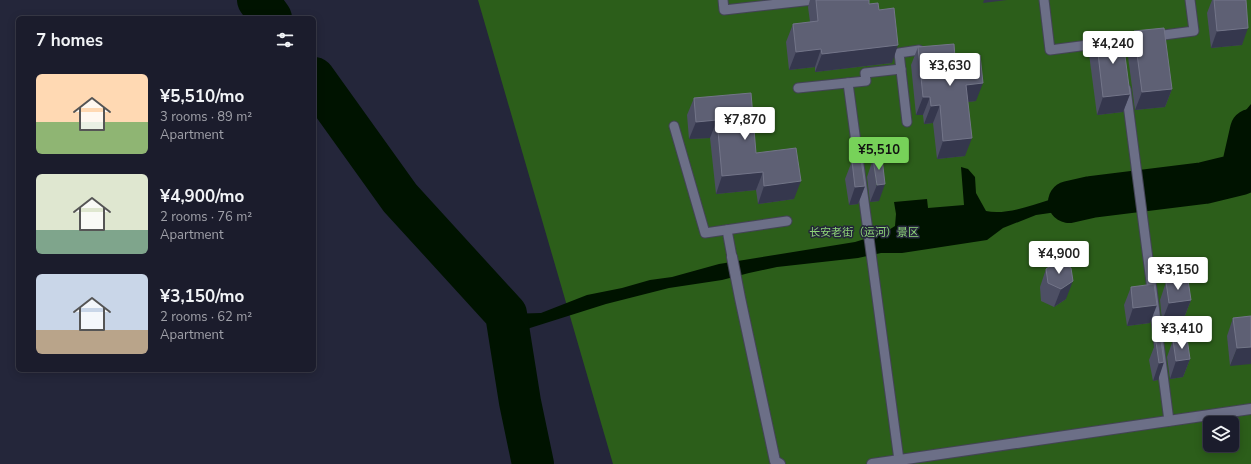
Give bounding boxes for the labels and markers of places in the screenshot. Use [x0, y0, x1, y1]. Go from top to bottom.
pin: ¥4,240 [1080, 31, 1146, 65]
pin: ¥3,630 [917, 53, 983, 87]
pin: ¥7,870 [712, 107, 778, 141]
pin: ¥5,510 [846, 137, 912, 171]
pin: ¥4,900 [1026, 241, 1092, 275]
pin: ¥3,150 [1145, 257, 1211, 291]
pin: ¥3,410 [1149, 316, 1215, 350]

